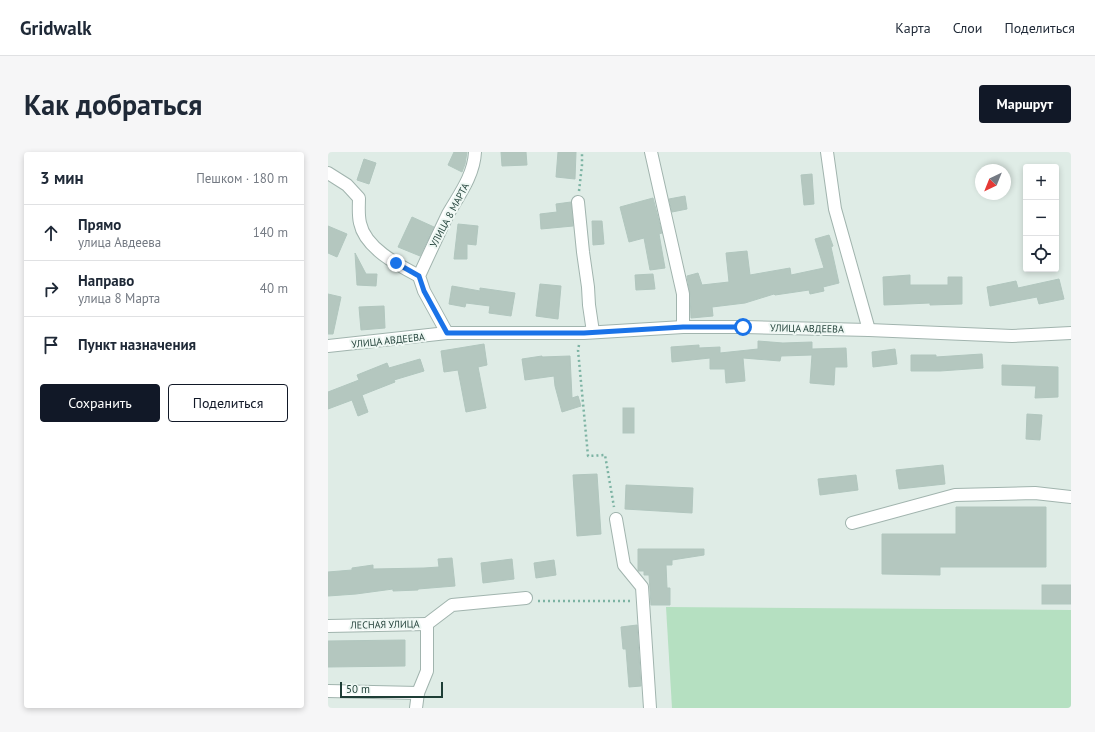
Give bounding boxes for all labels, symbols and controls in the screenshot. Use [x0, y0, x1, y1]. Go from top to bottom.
text: Gridwalk [20, 16, 92, 40]
text: Карта [895, 19, 931, 37]
text: Слои [953, 19, 982, 37]
text: Поделиться [1004, 19, 1075, 37]
button: Маршрут [979, 85, 1071, 123]
text: Как добраться [24, 86, 202, 123]
north arrow [975, 164, 1011, 200]
map controls [1023, 164, 1059, 272]
button: + [1023, 164, 1059, 200]
text: 3 мин [40, 167, 84, 189]
text: Пешком · 180 m [196, 170, 288, 187]
street label: УЛИЦА 8 МАРТА [427, 181, 472, 250]
button: − [1023, 200, 1059, 236]
text: Прямо [78, 215, 121, 234]
icon: ahead [40, 222, 62, 244]
text: 140 m [253, 224, 288, 241]
text: улица Авдеева [78, 234, 161, 251]
button: locate [1023, 236, 1059, 272]
route end [387, 254, 405, 272]
text: Направо [78, 271, 134, 290]
icon: right [40, 278, 62, 300]
text: 40 m [260, 280, 288, 297]
text: улица 8 Марта [78, 290, 160, 307]
route start [734, 318, 752, 336]
street label: УЛИЦА АВДЕЕВА [770, 321, 844, 336]
street label: УЛИЦА АВДЕЕВА [351, 330, 426, 351]
icon: arrive [40, 334, 62, 356]
text: Пункт назначения [78, 335, 196, 354]
button: Сохранить [40, 384, 160, 422]
button: Поделиться [168, 384, 288, 422]
street label: ЛЕСНАЯ УЛИЦА [349, 617, 420, 632]
scale bar [340, 680, 443, 699]
text: 50 m [346, 682, 370, 696]

